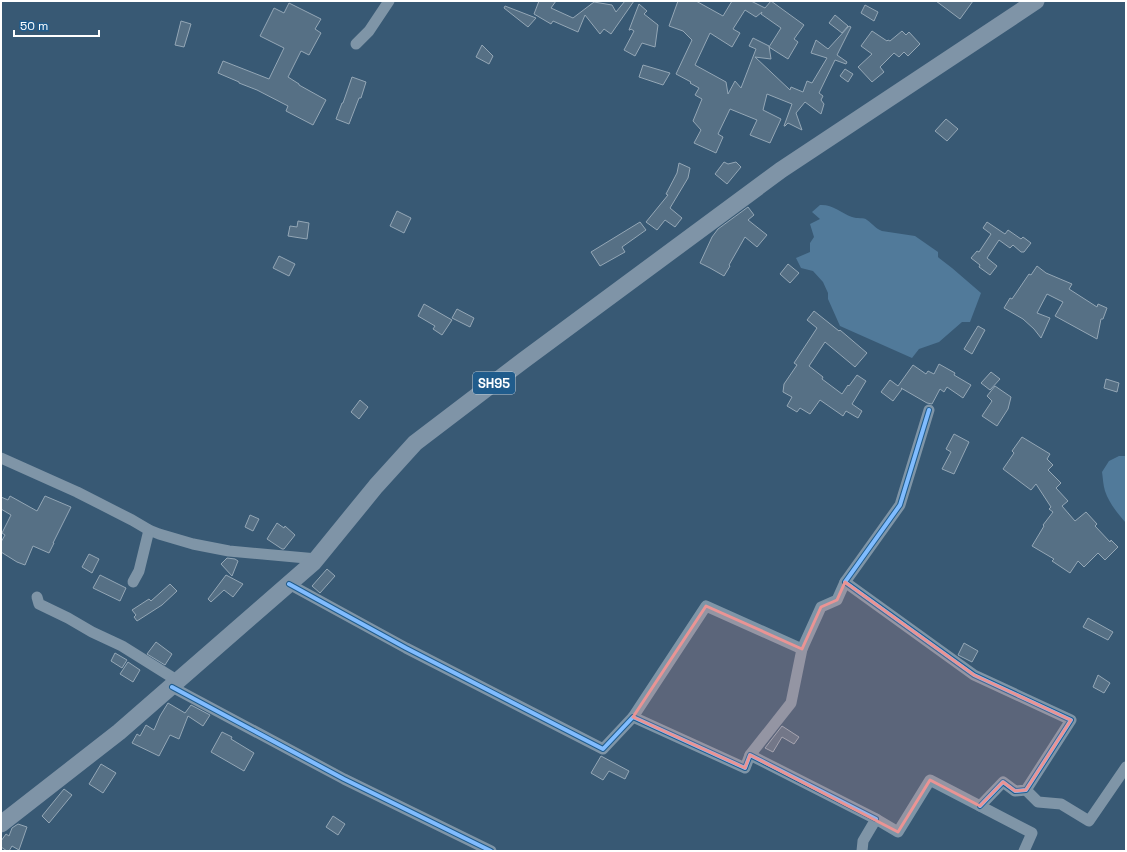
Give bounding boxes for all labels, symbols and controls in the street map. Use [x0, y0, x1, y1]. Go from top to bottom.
scale bar [14, 12, 99, 38]
text: 50 m [20, 18, 48, 34]
road number: SH95 [473, 372, 515, 394]

